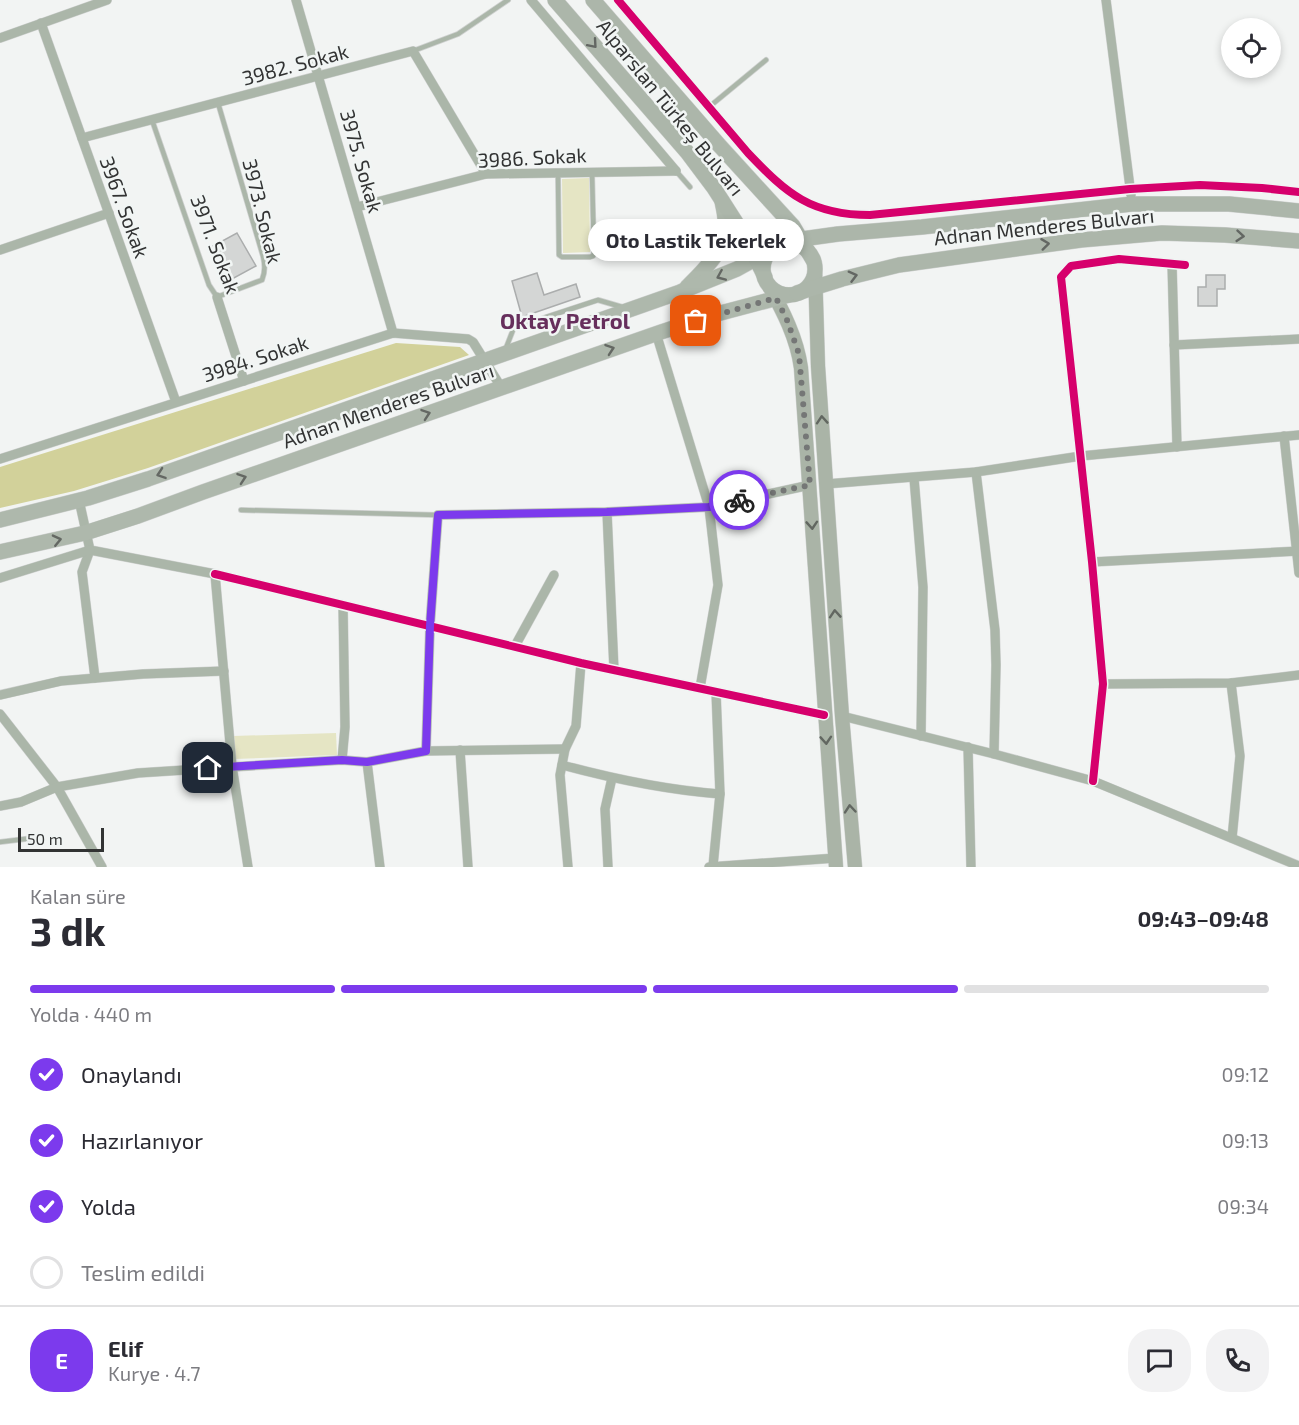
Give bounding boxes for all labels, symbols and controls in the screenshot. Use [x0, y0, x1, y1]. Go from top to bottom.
street label: Alparslan Türkeş Bulvarı [592, 14, 750, 201]
map controls [1221, 18, 1281, 78]
button: locate [1221, 18, 1281, 78]
one-way arrow [586, 37, 597, 48]
street label: 3982. Sokak [239, 38, 351, 90]
street label: 3975. Sokak [336, 107, 388, 215]
street label: 3986. Sokak [477, 142, 587, 172]
street label: 3967. Sokak [96, 153, 154, 261]
street label: 3973. Sokak [238, 156, 288, 266]
street label: 3971. Sokak [186, 191, 246, 297]
street label: Adnan Menderes Bulvarı [933, 202, 1155, 250]
callout: Oto Lastik Tekerlek [588, 219, 804, 261]
text: Oto Lastik Tekerlek [606, 228, 786, 252]
one-way arrow [1235, 229, 1244, 242]
one-way arrow [1041, 239, 1050, 251]
one-way arrow [716, 269, 727, 281]
one-way arrow [848, 271, 858, 284]
pin [670, 295, 721, 346]
icon: bag [679, 304, 712, 337]
district label: Oktay Petrol [500, 307, 631, 334]
street label: 3984. Sokak [199, 330, 311, 386]
one-way arrow [604, 344, 615, 357]
street label: Adnan Menderes Bulvarı [279, 358, 497, 452]
one-way arrow [420, 408, 431, 421]
one-way arrow [816, 415, 829, 424]
one-way arrow [156, 467, 167, 480]
courier [709, 470, 769, 530]
one-way arrow [236, 473, 247, 486]
icon: bike [723, 484, 756, 517]
one-way arrow [806, 520, 819, 529]
one-way arrow [52, 534, 62, 547]
one-way arrow [829, 610, 842, 619]
one-way arrow [820, 736, 833, 745]
pin [182, 742, 233, 793]
icon: home [191, 751, 224, 784]
one-way arrow [844, 804, 857, 813]
scale bar [18, 825, 104, 852]
text: 50 m [27, 829, 63, 848]
text: Kalan süre [30, 884, 126, 908]
text: 09:43–09:48 [1137, 905, 1269, 931]
text: 3 dk [30, 907, 106, 954]
text: Yolda · 440 m [30, 1002, 152, 1026]
icon: check [30, 1058, 63, 1091]
text: Onaylandı [81, 1061, 182, 1087]
text: 09:12 [1222, 1062, 1269, 1086]
icon: check [30, 1124, 63, 1157]
text: Hazırlanıyor [81, 1127, 203, 1153]
text: 09:13 [1222, 1128, 1269, 1152]
icon: check [30, 1190, 63, 1223]
text: Yolda [81, 1193, 136, 1219]
text: 09:34 [1217, 1194, 1269, 1218]
text: Teslim edildi [81, 1259, 205, 1285]
button: chat [1128, 1329, 1191, 1392]
button: phone [1206, 1329, 1269, 1392]
text: Elif [108, 1335, 143, 1361]
text: E [55, 1347, 68, 1373]
text: Kurye · 4.7 [108, 1361, 200, 1385]

